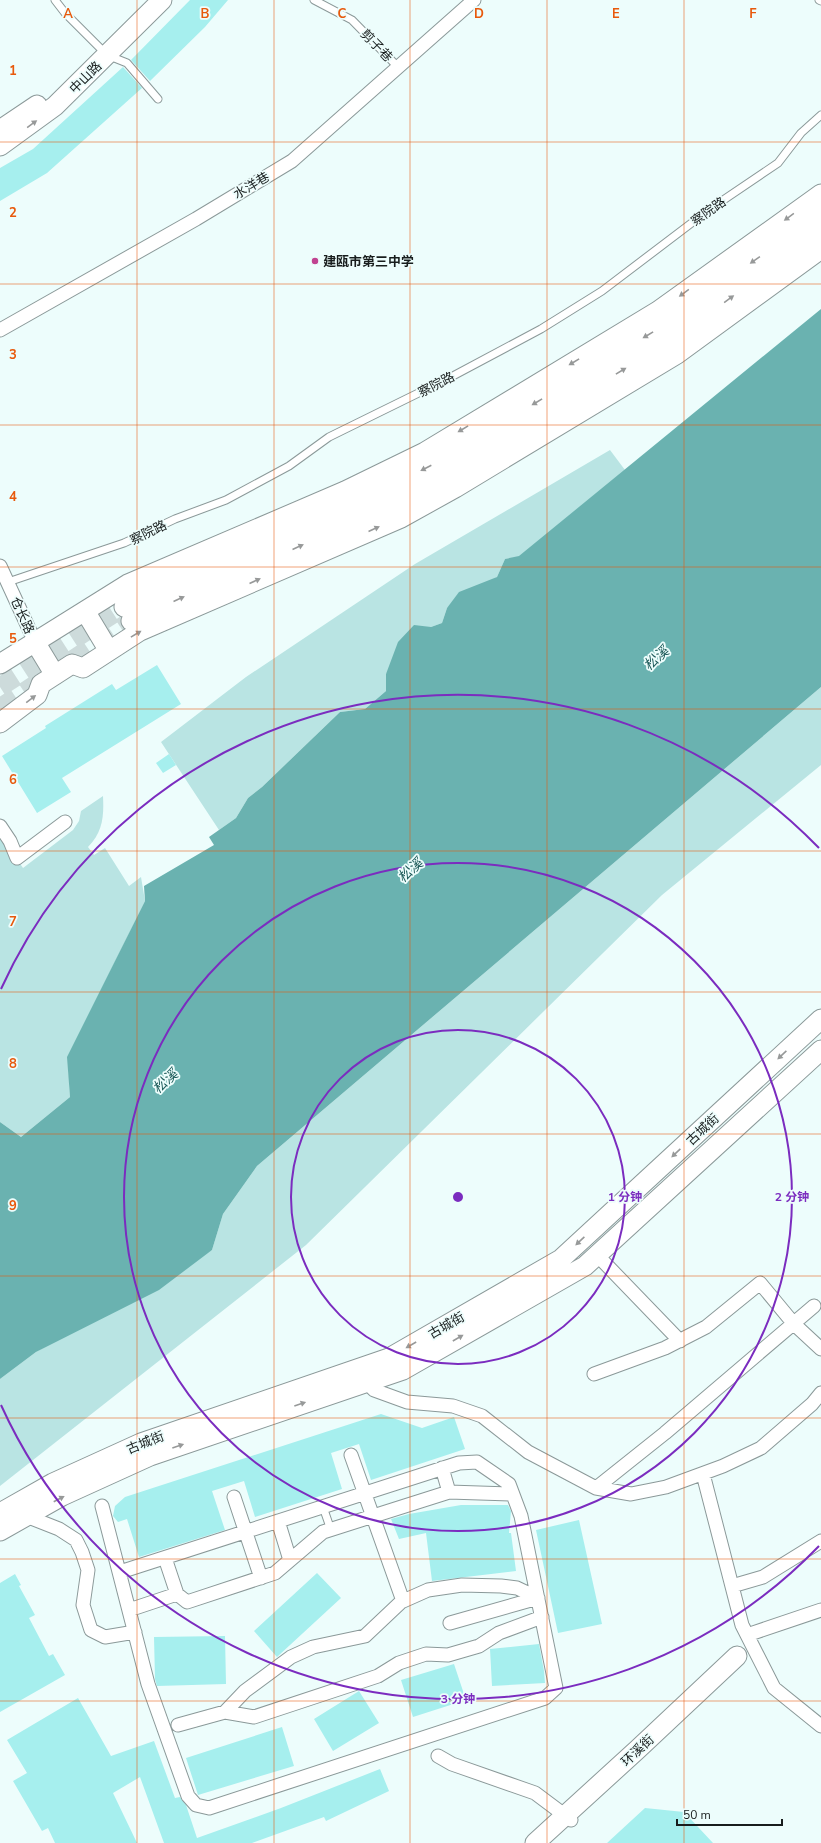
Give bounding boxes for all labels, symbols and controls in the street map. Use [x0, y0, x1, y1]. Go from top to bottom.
text: A [63, 5, 73, 23]
text: B [201, 5, 210, 23]
text: C [338, 5, 347, 23]
text: D [474, 5, 484, 23]
text: E [612, 5, 620, 23]
text: F [749, 5, 757, 23]
street label: 剪子巷 [356, 25, 396, 66]
street label: 中山路 [66, 58, 106, 98]
text: 1 [9, 62, 17, 80]
one-way arrow [27, 120, 37, 128]
street label: 水洋巷 [230, 168, 273, 204]
street label: 察院路 [687, 193, 730, 230]
text: 2 [9, 204, 17, 222]
one-way arrow [784, 213, 795, 221]
place label: 建瓯市第三中学 [323, 253, 414, 271]
marker: 建瓯市第三中学 [310, 256, 320, 266]
one-way arrow [750, 256, 760, 264]
one-way arrow [678, 289, 689, 297]
one-way arrow [724, 295, 734, 303]
one-way arrow [643, 331, 654, 338]
text: 3 [9, 346, 17, 364]
one-way arrow [569, 358, 579, 366]
street label: 察院路 [415, 368, 458, 402]
one-way arrow [615, 368, 627, 375]
one-way arrow [531, 398, 543, 405]
one-way arrow [458, 425, 468, 433]
one-way arrow [420, 465, 431, 472]
text: 4 [9, 488, 17, 506]
street label: 察院路 [127, 516, 170, 550]
one-way arrow [368, 526, 380, 532]
one-way arrow [293, 544, 304, 550]
one-way arrow [249, 578, 261, 584]
street label: 仓长路 [6, 594, 38, 637]
one-way arrow [174, 596, 186, 602]
text: 5 [9, 630, 17, 648]
one-way arrow [130, 631, 142, 638]
water label: 松溪 [640, 641, 675, 675]
one-way arrow [26, 695, 37, 703]
text: 6 [9, 771, 17, 789]
water label: 松溪 [394, 853, 429, 887]
text: 7 [9, 913, 17, 931]
one-way arrow [777, 1050, 787, 1060]
text: 8 [9, 1055, 17, 1073]
water label: 松溪 [149, 1064, 184, 1098]
street label: 古城街 [682, 1110, 723, 1150]
one-way arrow [671, 1148, 681, 1157]
text: 1 分钟 [608, 1189, 642, 1205]
text: 2 分钟 [775, 1189, 809, 1205]
centre of rings [451, 1190, 465, 1204]
text: 9 [9, 1197, 17, 1215]
one-way arrow [576, 1236, 585, 1245]
street label: 古城街 [425, 1308, 468, 1343]
one-way arrow [453, 1335, 464, 1341]
one-way arrow [405, 1342, 417, 1349]
one-way arrow [295, 1401, 307, 1407]
street label: 古城街 [124, 1427, 167, 1459]
one-way arrow [172, 1443, 184, 1449]
one-way arrow [53, 1495, 64, 1502]
text: 3 分钟 [441, 1691, 475, 1707]
street label: 环溪街 [617, 1731, 658, 1771]
scale bar [677, 1801, 782, 1827]
text: 50 m [683, 1807, 711, 1823]

